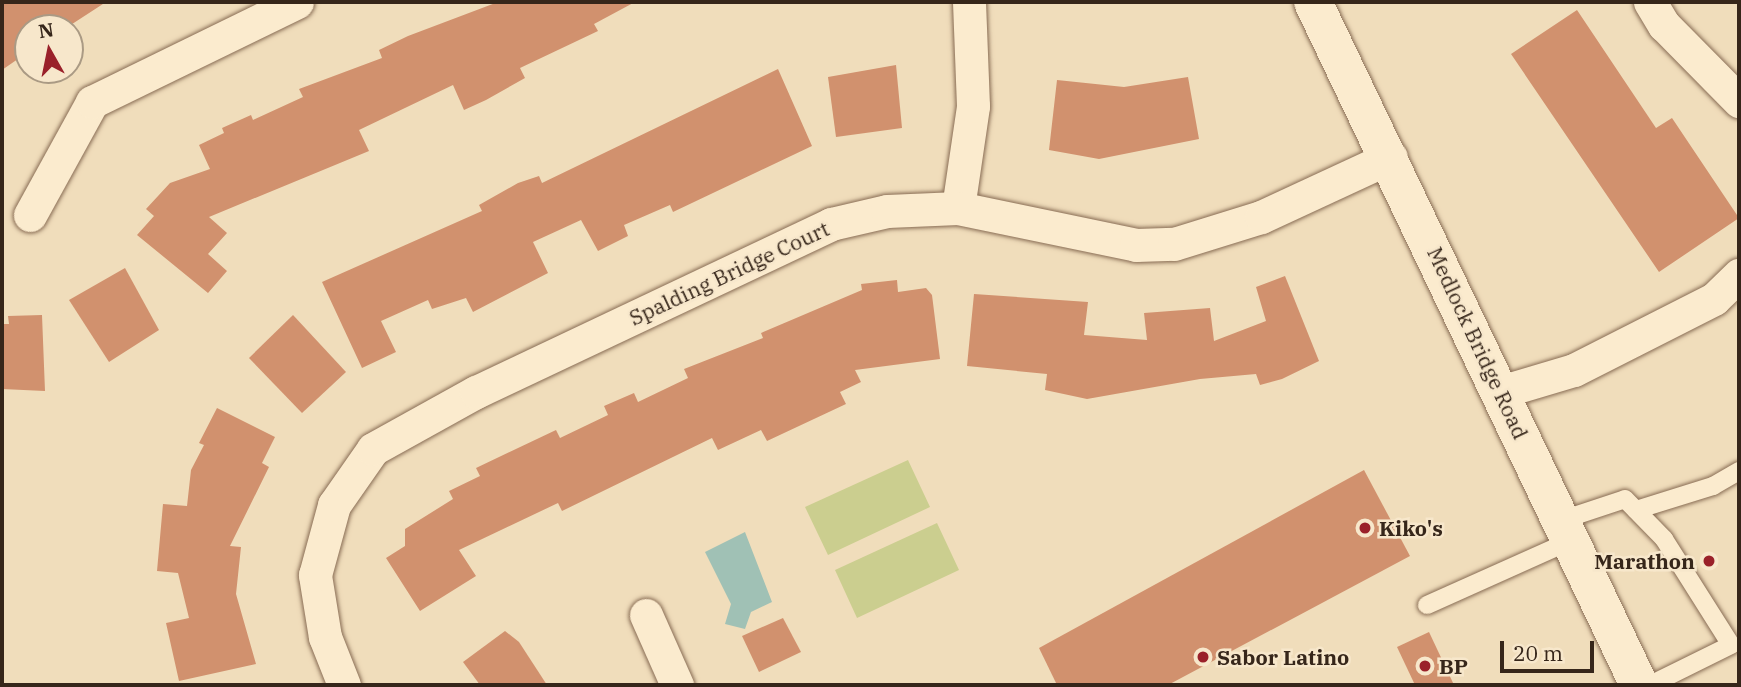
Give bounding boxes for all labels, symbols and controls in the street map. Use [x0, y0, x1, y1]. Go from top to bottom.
north arrow [14, 14, 84, 84]
text: N [37, 17, 55, 43]
street label: Spalding Bridge Court [625, 216, 833, 330]
street label: Medlock Bridge Road [1422, 243, 1534, 443]
place label: Kiko's [1379, 515, 1443, 541]
marker: Kiko's [1357, 520, 1373, 536]
place label: Marathon [1594, 548, 1695, 574]
marker: Marathon [1701, 553, 1717, 569]
scale bar [1503, 628, 1598, 672]
text: 20 m [1513, 639, 1563, 667]
place label: Sabor Latino [1217, 644, 1349, 670]
marker: Sabor Latino [1195, 649, 1211, 665]
place label: BP [1439, 653, 1468, 679]
marker: BP [1417, 658, 1433, 674]

